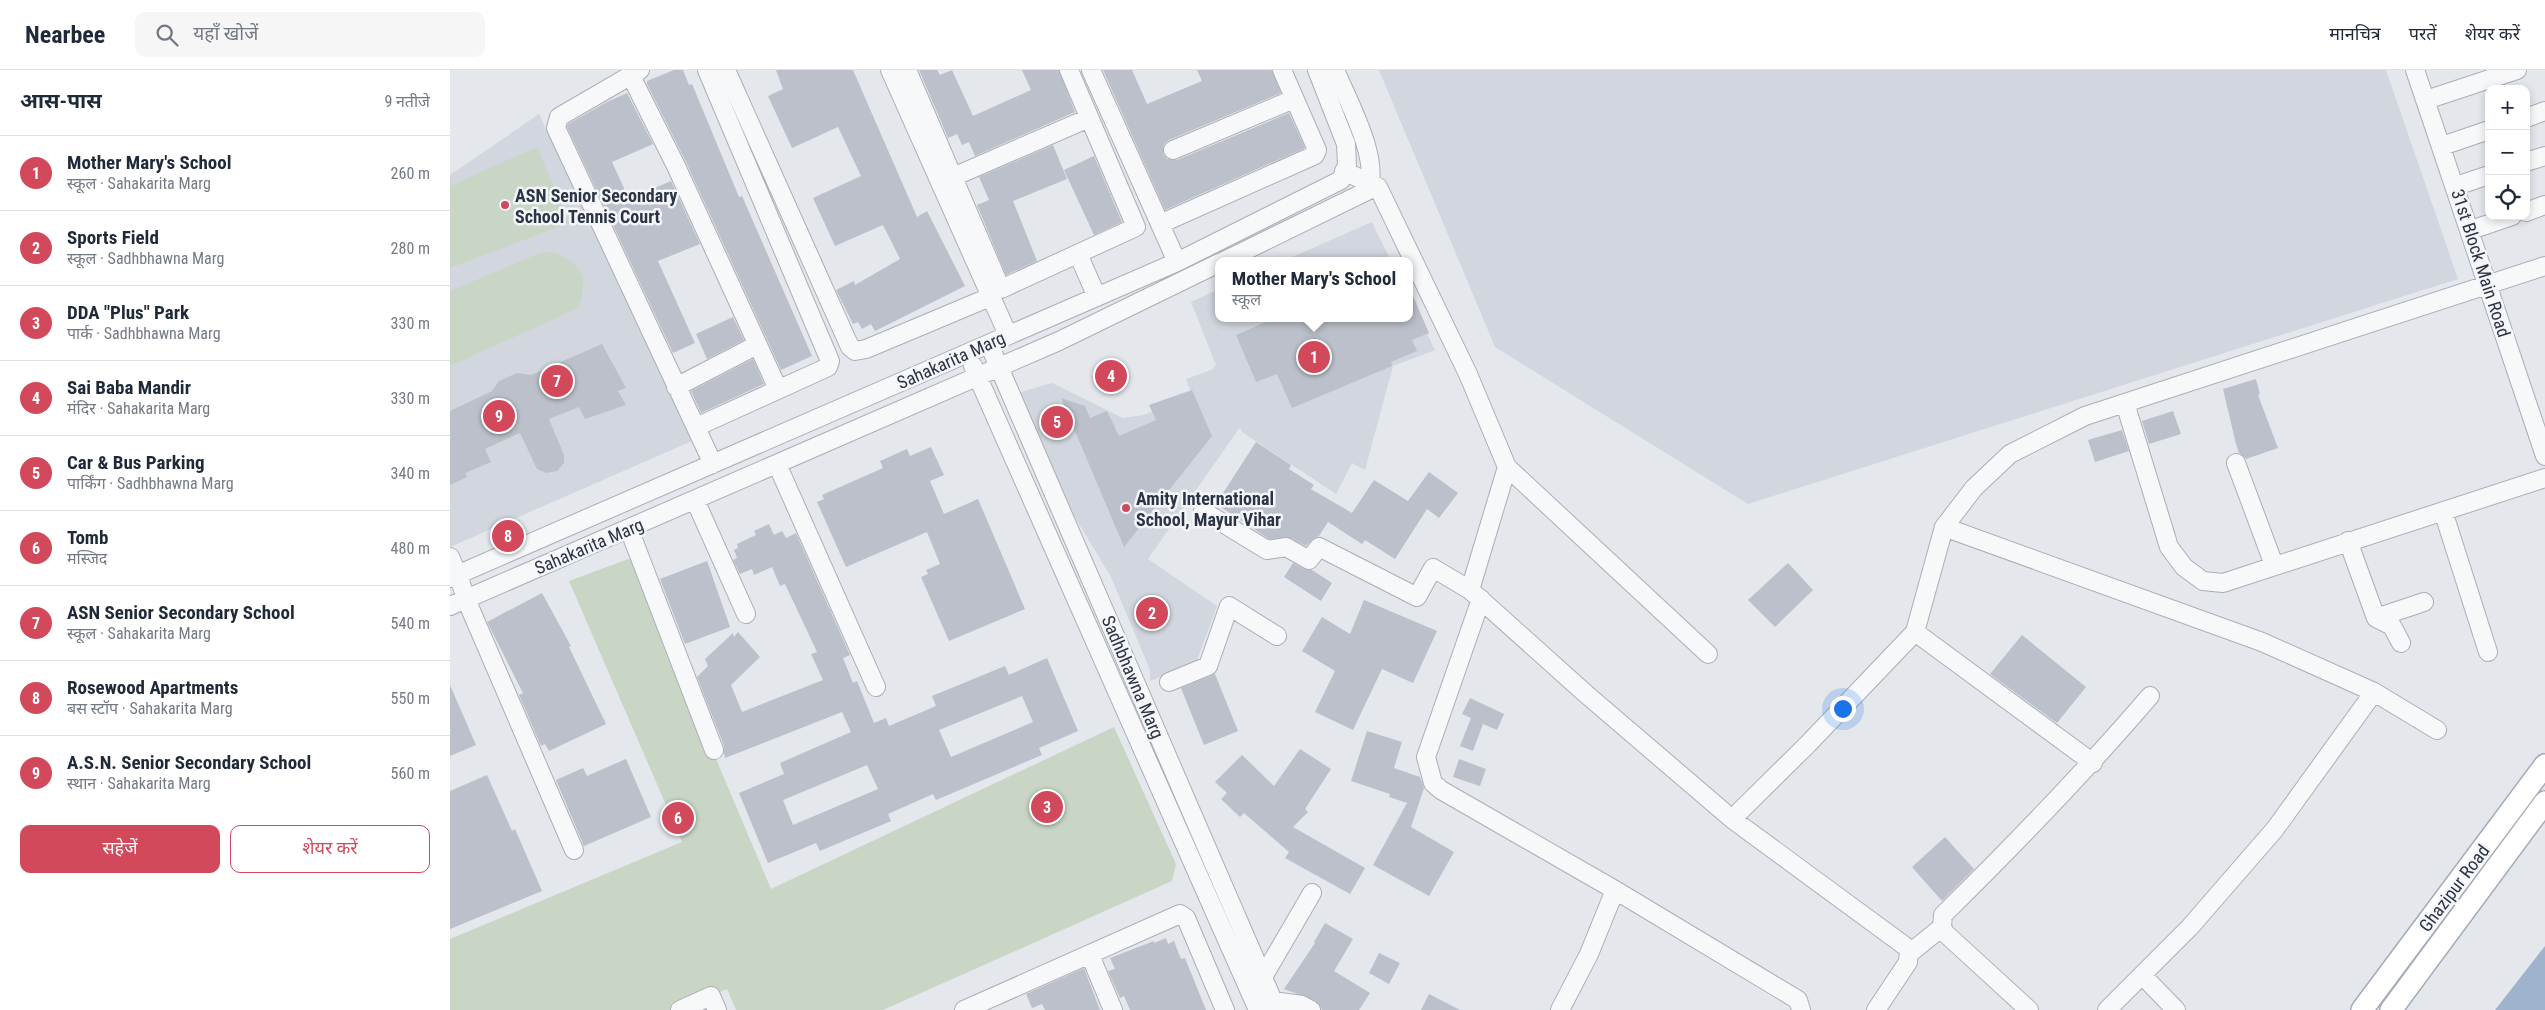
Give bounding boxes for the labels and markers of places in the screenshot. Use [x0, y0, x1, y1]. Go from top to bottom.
place label: ASN Senior Secondary School Tennis Court [515, 185, 677, 227]
marker: ASN Senior Secondary School Tennis Court [499, 199, 511, 211]
pin: 1 [1298, 338, 1330, 376]
pin: 4 [1095, 357, 1127, 395]
pin: 7 [541, 362, 573, 400]
pin: 9 [483, 397, 515, 435]
pin: 5 [1041, 403, 1073, 441]
place label: Amity International School, Mayur Vihar [1136, 488, 1281, 530]
marker: Amity International School, Mayur Vihar [1120, 502, 1132, 514]
pin: 8 [492, 517, 524, 555]
pin: 2 [1136, 594, 1168, 632]
pin: 3 [1031, 788, 1063, 826]
pin: 6 [662, 799, 694, 837]

